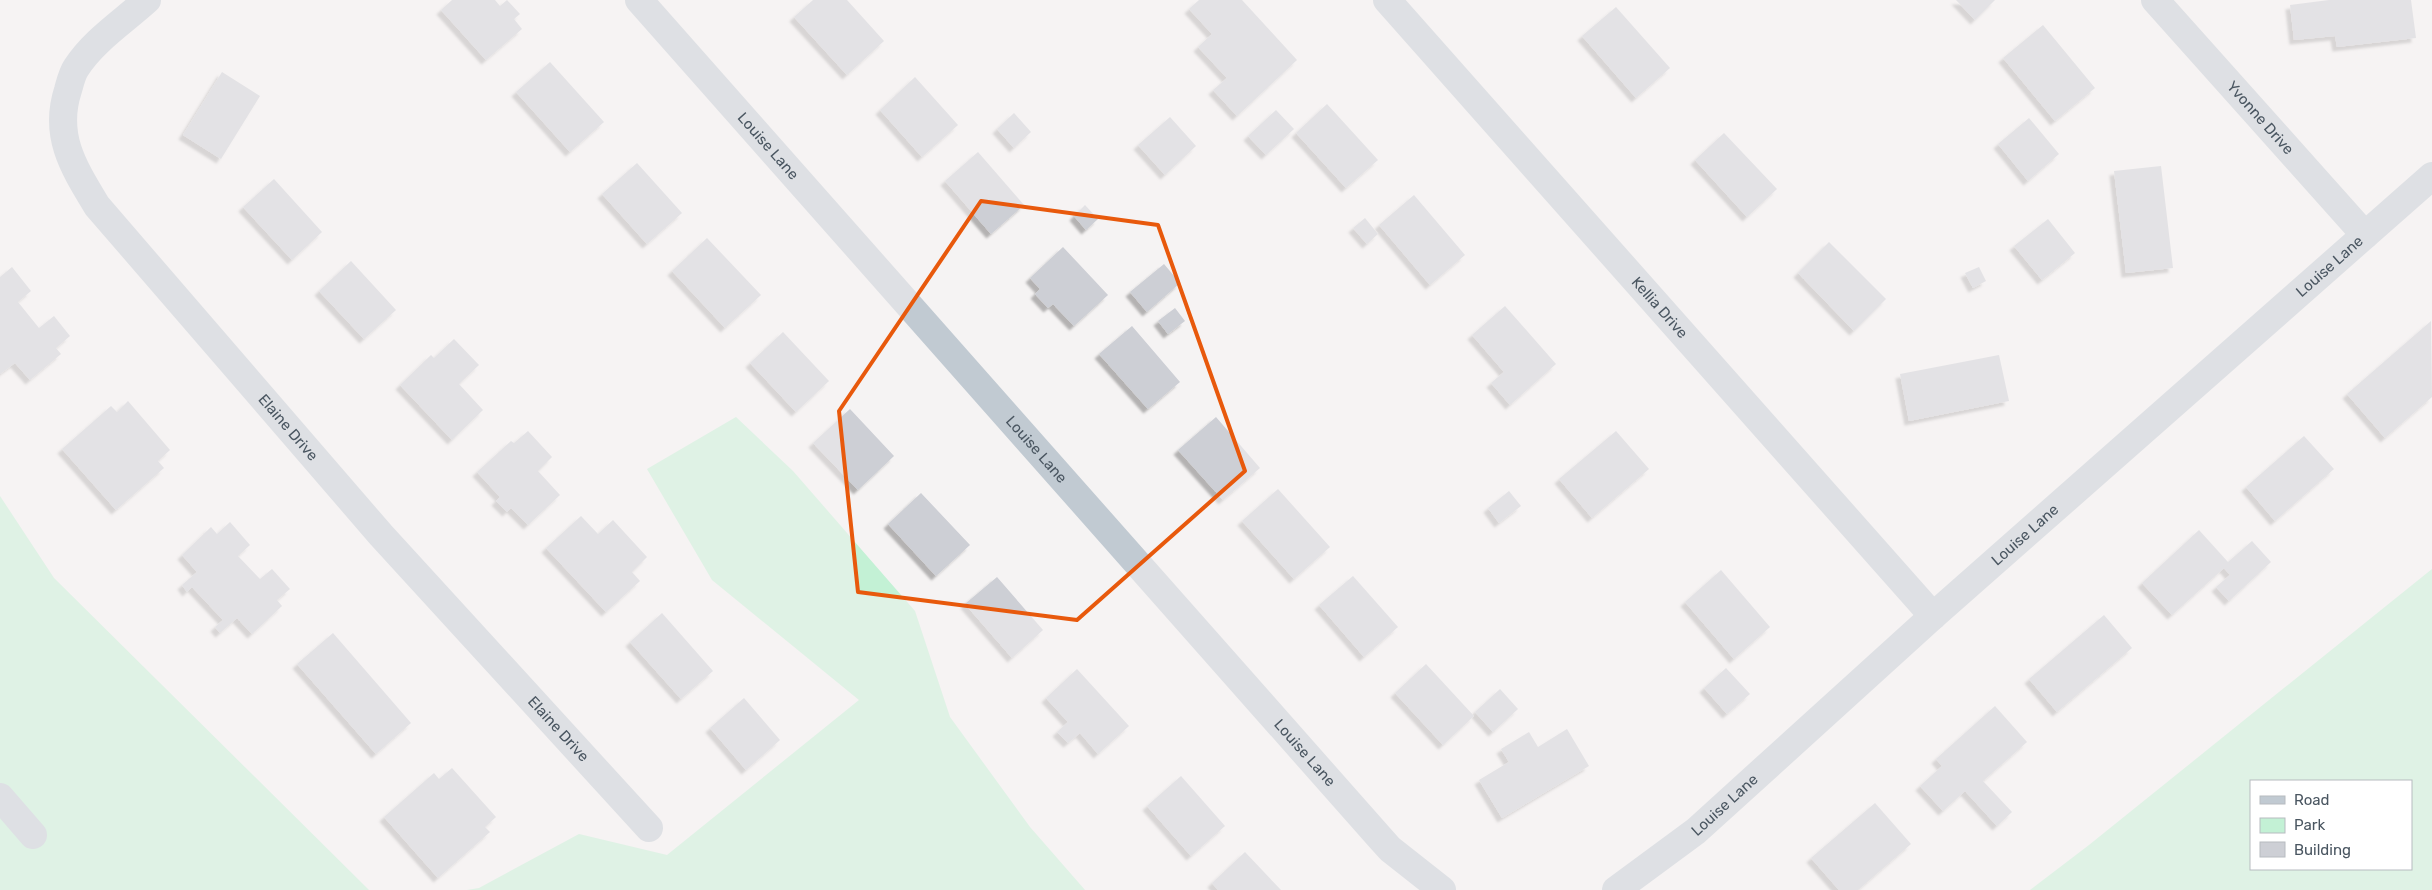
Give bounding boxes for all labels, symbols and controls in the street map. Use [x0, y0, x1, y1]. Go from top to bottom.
street label: Yvonne Drive [2223, 78, 2298, 158]
street label: Louise Lane [734, 109, 803, 183]
street label: Louise Lane [2292, 232, 2367, 301]
street label: Kellia Drive [1628, 273, 1692, 342]
street label: Elaine Drive [255, 391, 322, 464]
street label: Louise Lane [1002, 412, 1071, 487]
street label: Louise Lane [1988, 501, 2062, 569]
street label: Elaine Drive [524, 693, 593, 765]
street label: Louise Lane [1270, 716, 1339, 790]
street label: Louise Lane [1688, 770, 1762, 840]
legend [2250, 780, 2412, 870]
text: Road [2294, 791, 2330, 809]
text: Park [2294, 816, 2325, 834]
text: Building [2294, 841, 2351, 859]

